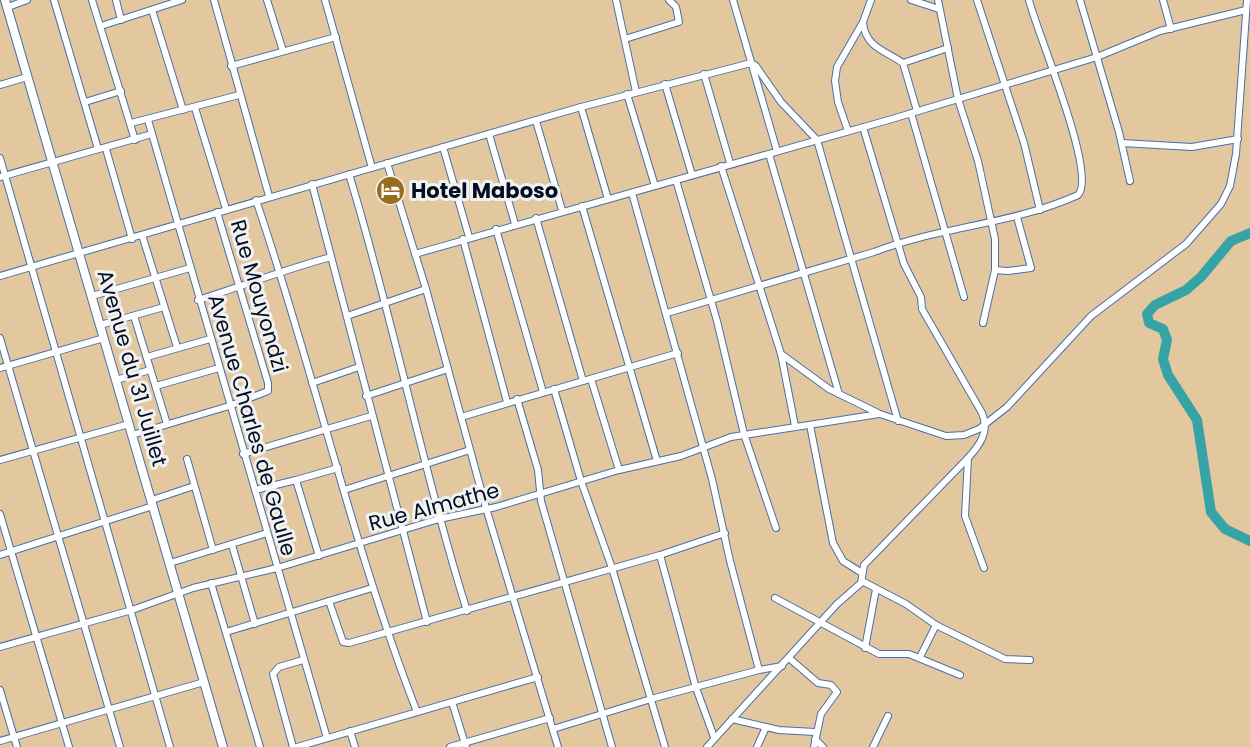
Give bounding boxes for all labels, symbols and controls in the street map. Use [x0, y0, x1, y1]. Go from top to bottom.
hotel icon: Hotel Maboso [374, 175, 406, 207]
place label: Hotel Maboso [411, 176, 558, 205]
street label: Rue Mouyondzi [224, 216, 295, 376]
street label: Avenue du 31 Juillet [91, 266, 174, 469]
street label: Avenue Charles de Gaulle [201, 291, 304, 559]
street label: Rue Almathe [365, 475, 502, 538]

